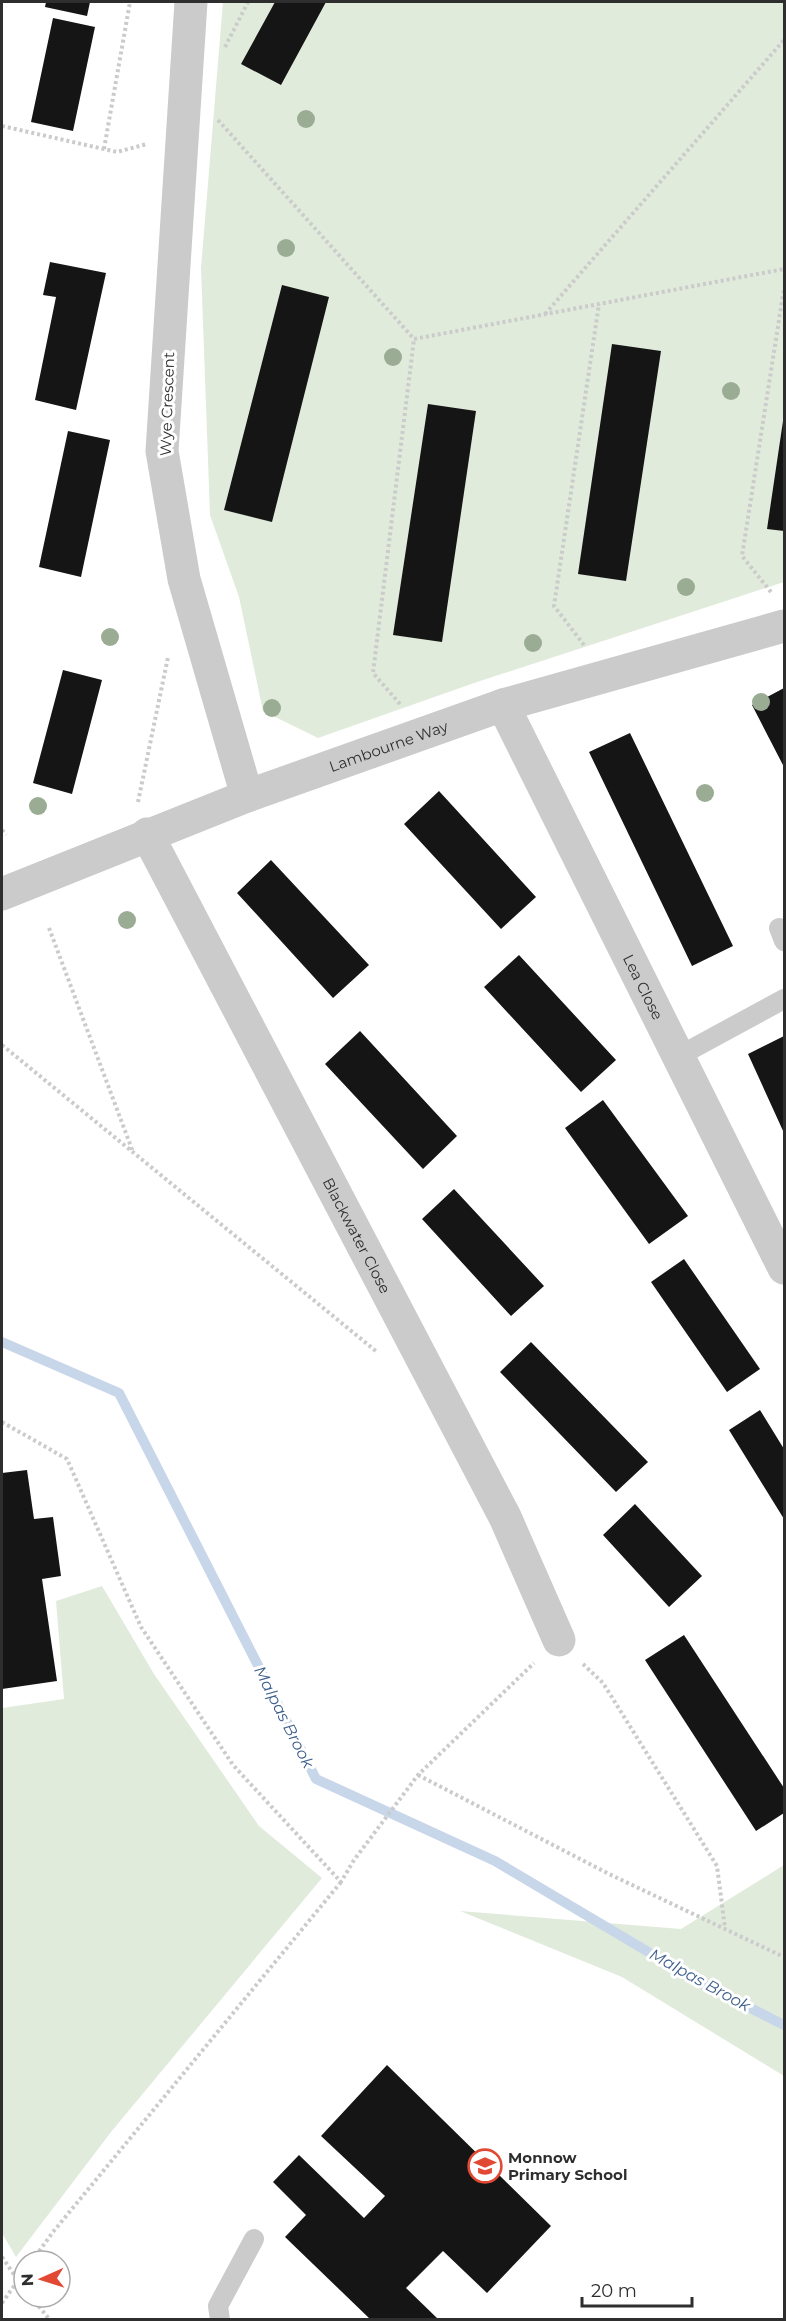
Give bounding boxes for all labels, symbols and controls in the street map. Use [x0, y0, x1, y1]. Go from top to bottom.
street label: Wye Crescent [156, 352, 178, 456]
street label: Lambourne Way [326, 716, 451, 776]
street label: Lea Close [619, 951, 668, 1023]
street label: Blackwater Close [319, 1174, 395, 1296]
water label: Malpas Brook [250, 1663, 319, 1773]
water label: Malpas Brook [646, 1945, 755, 2016]
school or university icon: Monnow Primary School [467, 2148, 503, 2184]
place label: Monnow Primary School [508, 2148, 627, 2184]
north arrow [12, 2249, 72, 2309]
scale bar [582, 2270, 692, 2308]
text: N [18, 2273, 37, 2287]
text: 20 m [591, 2280, 637, 2302]

